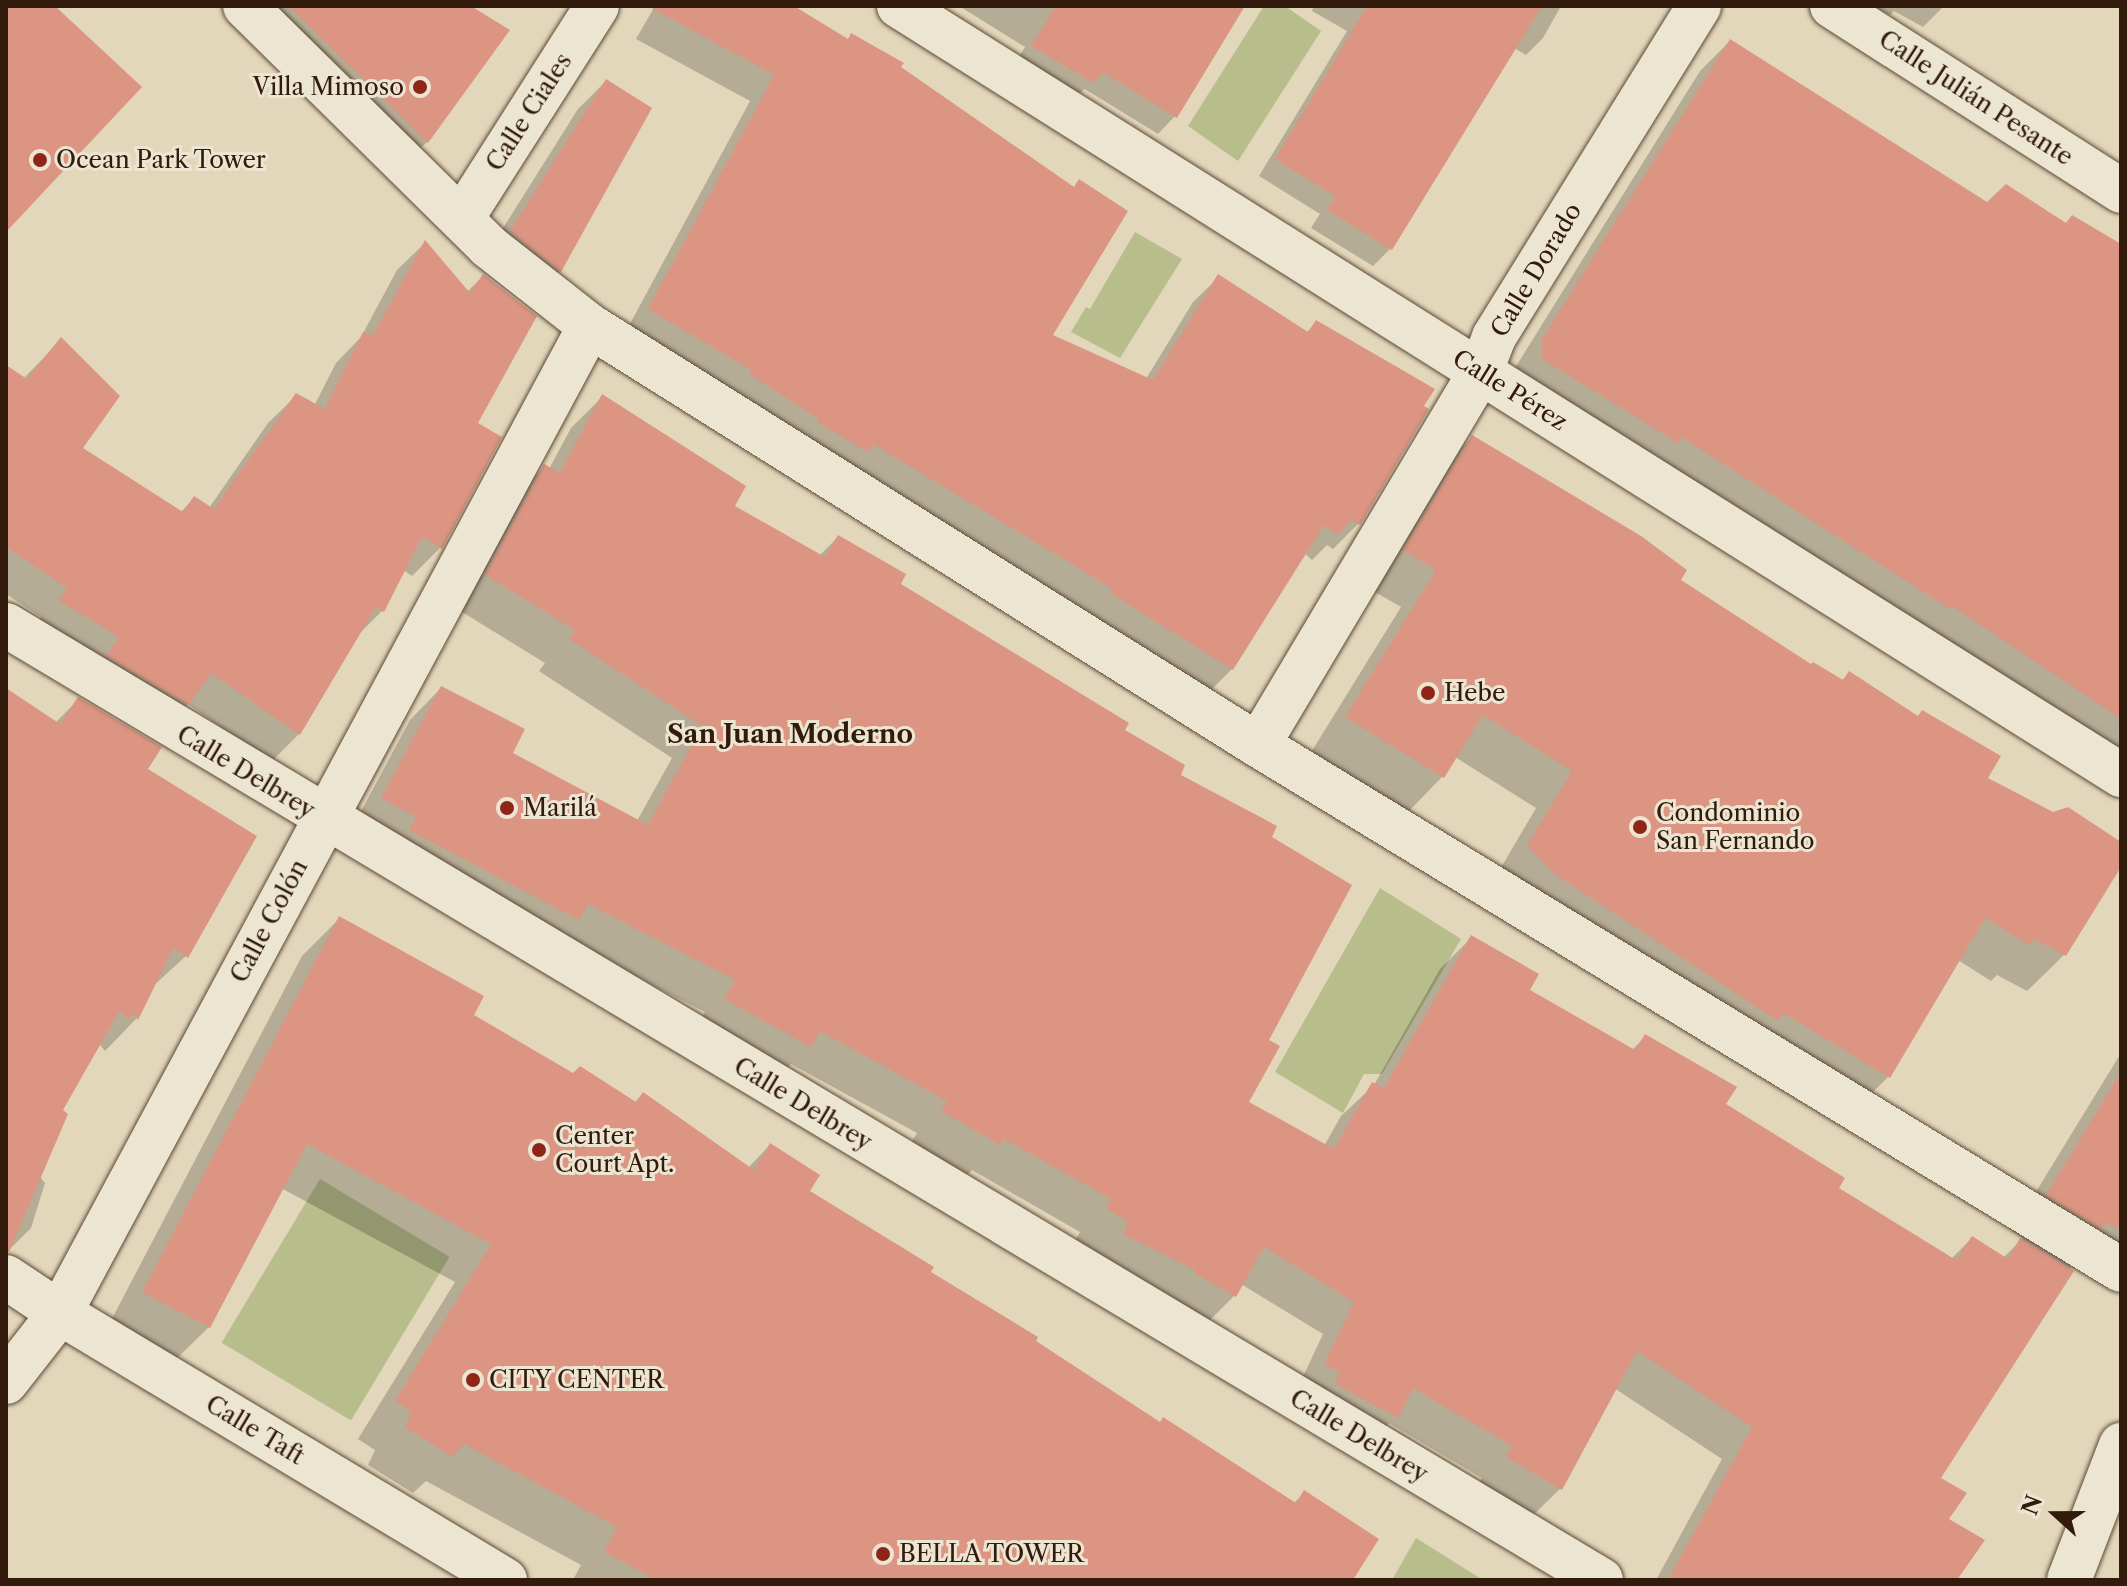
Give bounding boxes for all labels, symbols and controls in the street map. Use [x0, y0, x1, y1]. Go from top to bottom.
street label: Calle Julián Pesante [1874, 25, 2078, 171]
street label: Calle Ciales [480, 48, 578, 176]
place label: Villa Mimoso [252, 73, 404, 101]
marker: Villa Mimoso [411, 78, 429, 96]
place label: Ocean Park Tower [56, 146, 267, 174]
marker: Ocean Park Tower [31, 151, 49, 169]
street label: Calle Dorado [1485, 198, 1587, 342]
street label: Calle Pérez [1447, 343, 1573, 437]
place label: Hebe [1444, 679, 1505, 707]
marker: Hebe [1419, 684, 1437, 702]
district label: San Juan Moderno [667, 719, 913, 751]
street label: Calle Delbrey [172, 720, 320, 824]
place label: Marilá [523, 794, 597, 822]
marker: Marilá [498, 799, 516, 817]
place label: Condominio San Fernando [1656, 799, 1815, 855]
marker: Condominio San Fernando [1631, 818, 1649, 836]
street label: Calle Colón [225, 854, 313, 988]
street label: Calle Delbrey [729, 1052, 877, 1156]
place label: Center Court Apt. [555, 1122, 675, 1178]
marker: Center Court Apt. [530, 1141, 548, 1159]
place label: CITY CENTER [489, 1366, 665, 1394]
marker: CITY CENTER [464, 1371, 482, 1389]
street label: Calle Delbrey [1285, 1384, 1433, 1488]
street label: Calle Taft [200, 1389, 310, 1471]
north arrow [2015, 1474, 2095, 1554]
text: N [2016, 1491, 2048, 1519]
place label: BELLA TOWER [899, 1540, 1085, 1568]
marker: BELLA TOWER [874, 1545, 892, 1563]

